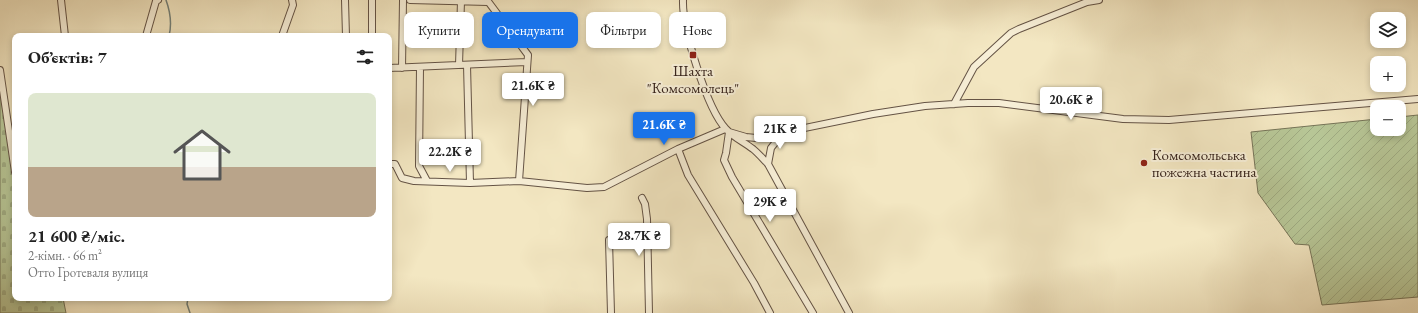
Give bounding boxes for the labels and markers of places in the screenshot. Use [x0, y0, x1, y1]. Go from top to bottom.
marker: Шахта "Комсомолець" [688, 50, 698, 60]
place label: Шахта "Комсомолець" [647, 61, 739, 97]
pin: 21.6K ₴ [496, 73, 570, 107]
pin: 20.6K ₴ [1034, 87, 1108, 121]
pin: 21.6K ₴ [627, 112, 701, 146]
pin: 21K ₴ [752, 116, 808, 150]
pin: 22.2K ₴ [413, 139, 487, 173]
place label: Комсомольська пожежна частина [1152, 145, 1256, 181]
marker: Комсомольська пожежна частина [1139, 158, 1149, 168]
pin: 29K ₴ [742, 189, 798, 223]
pin: 28.7K ₴ [602, 223, 676, 257]

